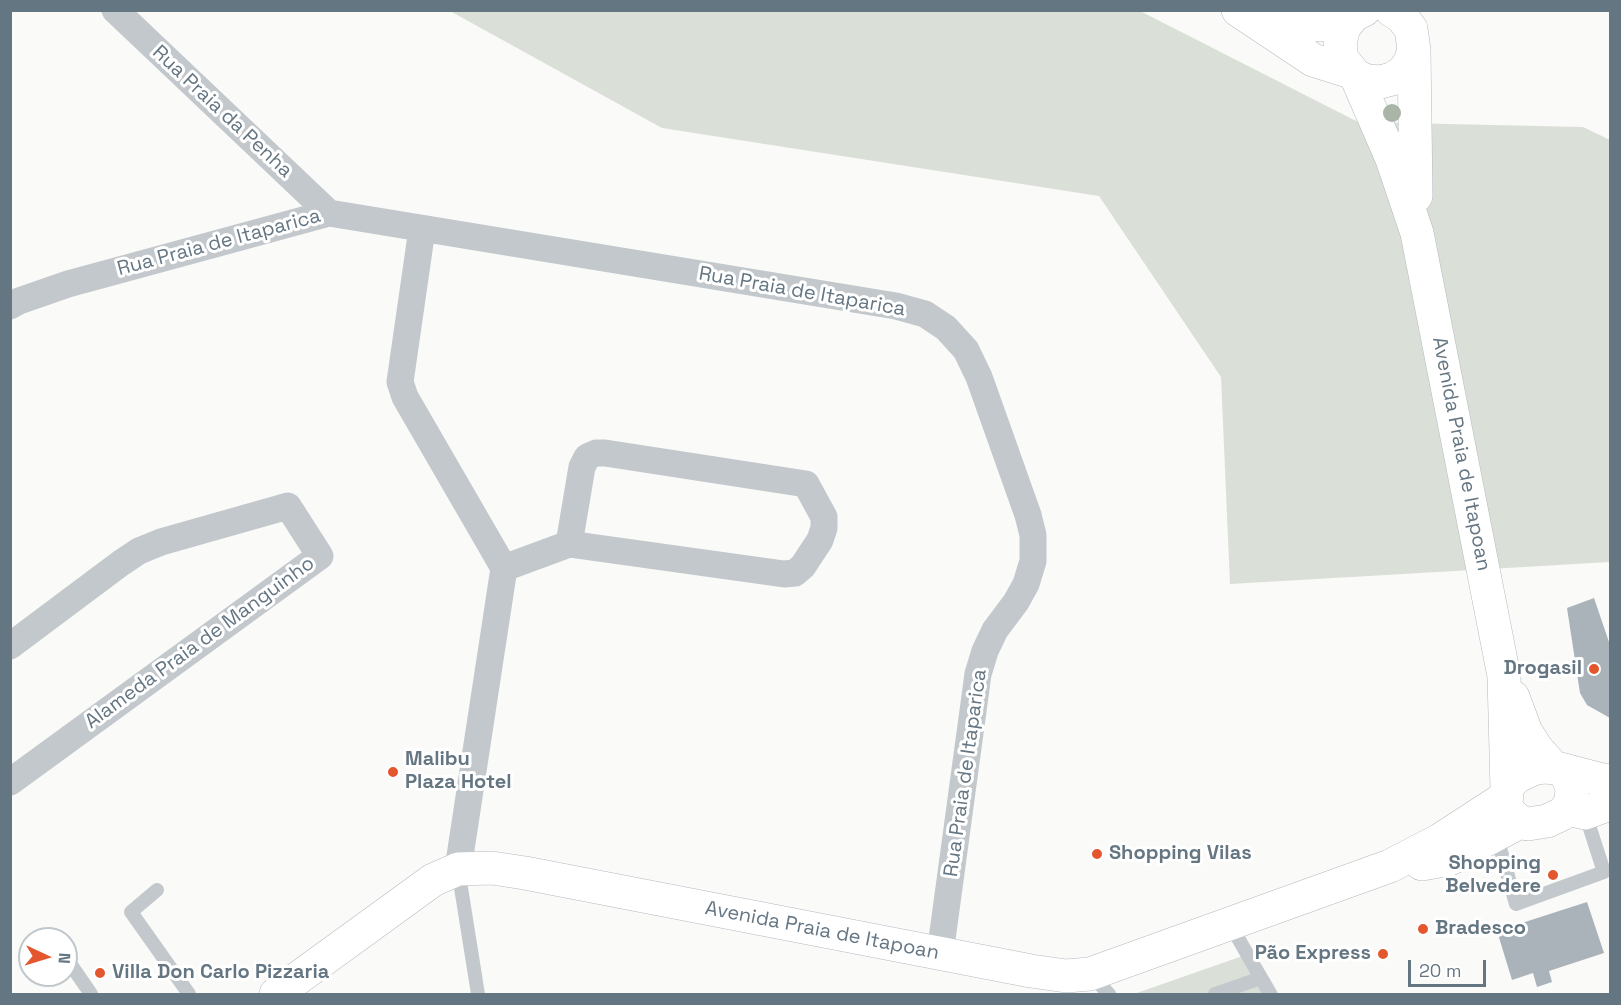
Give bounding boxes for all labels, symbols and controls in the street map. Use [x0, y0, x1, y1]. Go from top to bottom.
street label: Rua Praia da Penha [147, 41, 297, 183]
street label: Rua Praia de Itaparica [115, 204, 323, 282]
street label: Rua Praia de Itaparica [697, 262, 907, 322]
street label: Avenida Praia de Itapoan [1427, 335, 1495, 573]
street label: Alameda Praia de Manguinho [81, 552, 319, 734]
place label: Drogasil [1504, 657, 1582, 681]
marker: Drogasil [1587, 662, 1601, 676]
street label: Rua Praia de Itaparica [940, 668, 992, 878]
place label: Malibu Plaza Hotel [405, 748, 512, 795]
marker: Malibu Plaza Hotel [386, 765, 400, 779]
place label: Shopping Vilas [1109, 842, 1252, 866]
marker: Shopping Vilas [1090, 847, 1104, 861]
place label: Shopping Belvedere [1445, 852, 1541, 899]
marker: Shopping Belvedere [1546, 868, 1560, 882]
street label: Avenida Praia de Itapoan [703, 897, 941, 965]
place label: Bradesco [1435, 917, 1526, 941]
marker: Bradesco [1416, 922, 1430, 936]
north arrow [18, 927, 78, 987]
place label: Pão Express [1255, 942, 1371, 966]
marker: Pão Express [1376, 947, 1390, 961]
scale bar [1411, 948, 1489, 986]
text: N [54, 952, 75, 964]
text: 20 m [1419, 959, 1462, 982]
place label: Villa Don Carlo Pizzaria [112, 961, 329, 985]
marker: Villa Don Carlo Pizzaria [93, 966, 107, 980]

